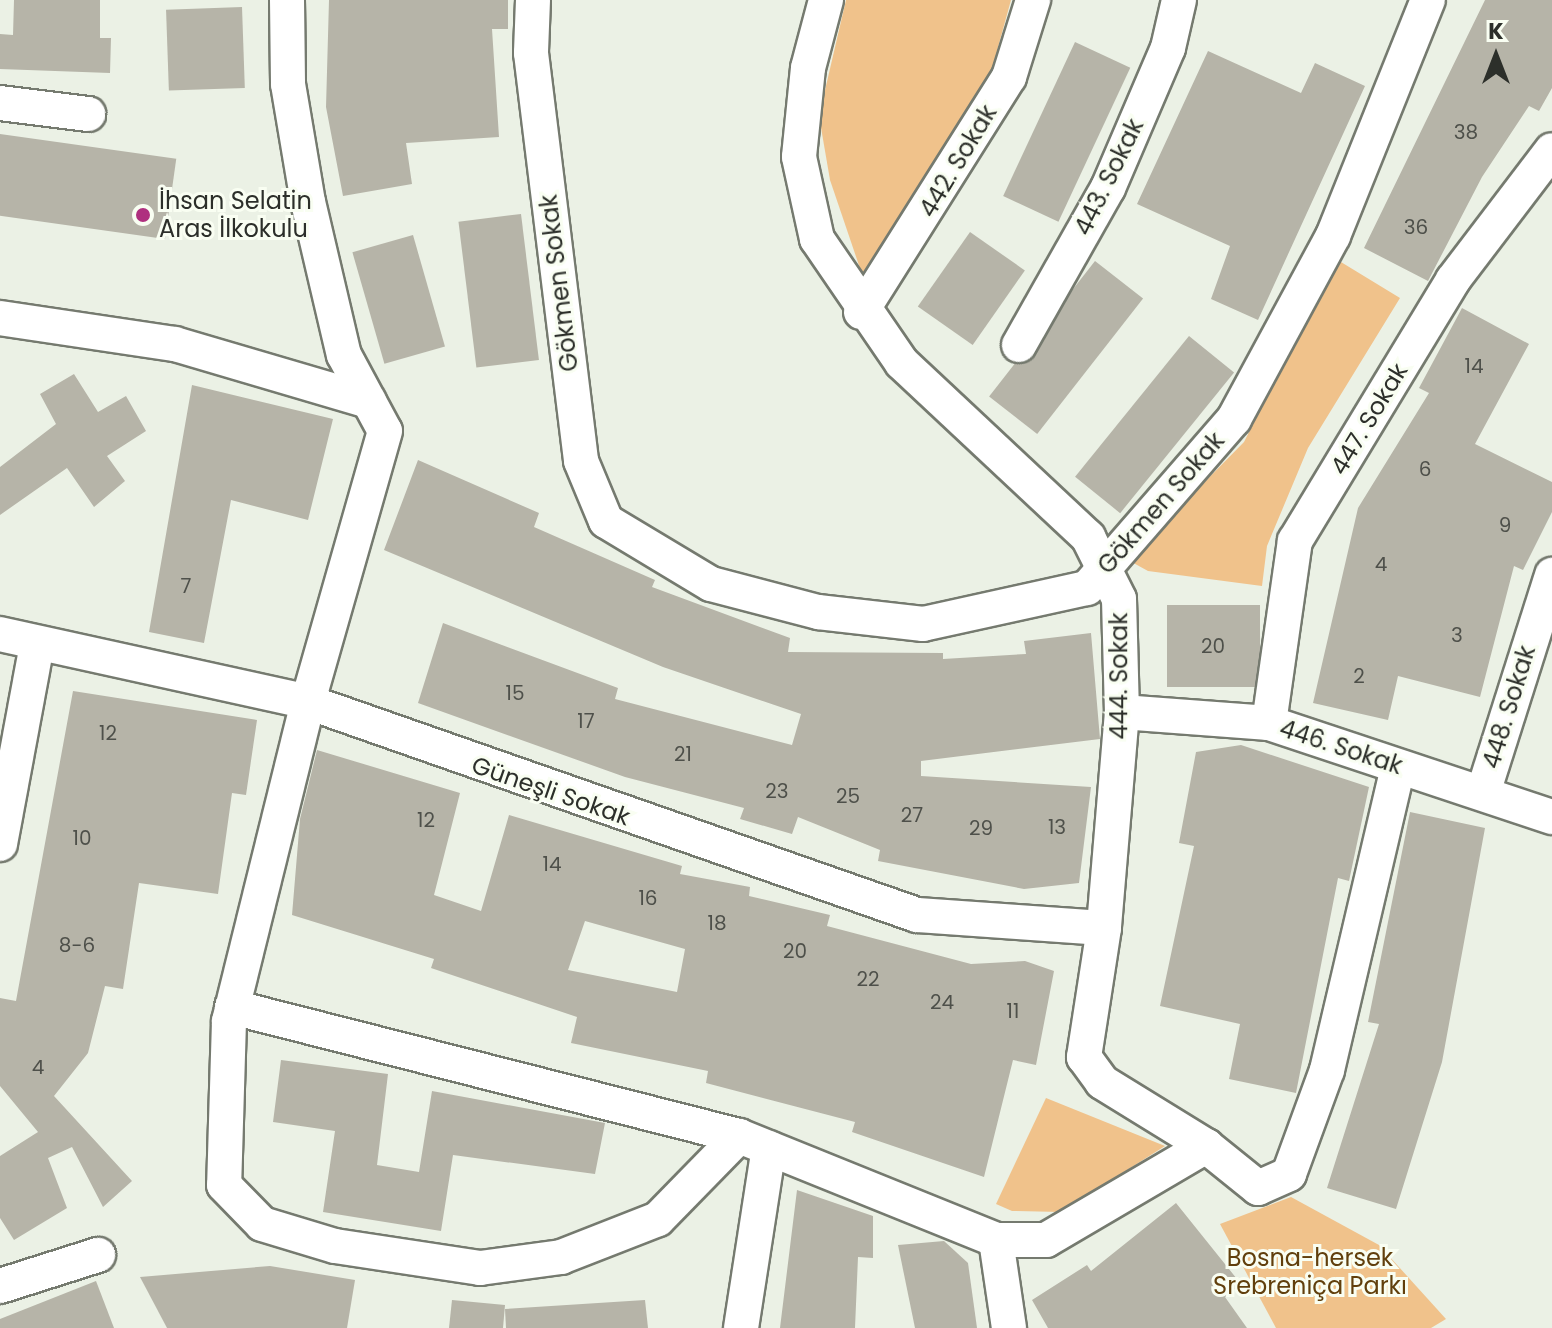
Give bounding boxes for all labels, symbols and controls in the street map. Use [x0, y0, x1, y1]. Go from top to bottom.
north arrow [1456, 16, 1536, 96]
text: K [1488, 16, 1504, 47]
street label: 442. Sokak [913, 100, 1003, 222]
street label: 443. Sokak [1068, 114, 1150, 240]
house number: 38 [1454, 120, 1478, 144]
place label: İhsan Selatin Aras İlkokulu [159, 187, 312, 243]
street label: Gökmen Sokak [534, 193, 584, 373]
marker: İhsan Selatin Aras İlkokulu [134, 206, 152, 224]
house number: 36 [1404, 215, 1428, 239]
house number: 14 [1465, 354, 1483, 378]
street label: 447. Sokak [1324, 358, 1414, 480]
street label: Gökmen Sokak [1092, 426, 1230, 580]
house number: 6 [1419, 457, 1431, 481]
house number: 9 [1499, 513, 1511, 537]
house number: 4 [1375, 552, 1387, 576]
house number: 7 [181, 574, 191, 598]
street label: 444. Sokak [1105, 612, 1133, 740]
house number: 3 [1451, 623, 1463, 647]
house number: 20 [1201, 634, 1225, 658]
street label: 448. Sokak [1477, 642, 1541, 772]
house number: 2 [1353, 664, 1365, 688]
house number: 15 [506, 681, 524, 705]
house number: 17 [577, 709, 595, 733]
street label: 446. Sokak [1276, 714, 1406, 780]
house number: 12 [99, 721, 117, 745]
house number: 21 [674, 742, 692, 766]
street label: Güneşli Sokak [468, 750, 634, 832]
house number: 23 [765, 779, 789, 803]
house number: 25 [836, 784, 860, 808]
house number: 27 [901, 803, 923, 827]
house number: 12 [417, 808, 435, 832]
house number: 13 [1048, 815, 1066, 839]
house number: 29 [969, 816, 993, 840]
house number: 10 [73, 826, 91, 850]
house number: 14 [543, 852, 561, 876]
house number: 16 [638, 886, 658, 910]
house number: 18 [707, 911, 727, 935]
house number: 8-6 [59, 933, 95, 957]
house number: 20 [783, 939, 807, 963]
house number: 22 [857, 967, 879, 991]
house number: 24 [930, 990, 954, 1014]
house number: 11 [1007, 999, 1019, 1023]
house number: 4 [32, 1055, 44, 1079]
park label: Bosna-hersek Srebreniça Parkı [1213, 1244, 1407, 1300]

